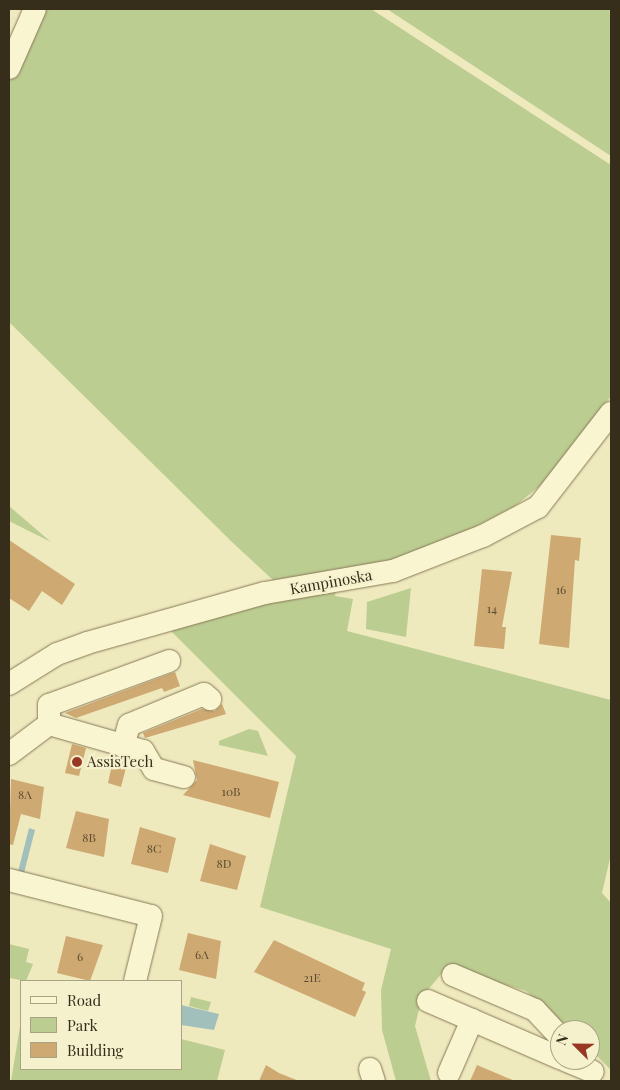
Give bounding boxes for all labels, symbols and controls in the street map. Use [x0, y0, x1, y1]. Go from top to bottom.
street label: Kampinoska [288, 566, 374, 598]
house number: 16 [556, 583, 566, 597]
house number: 14 [487, 602, 497, 616]
place label: AssisTech [87, 753, 153, 771]
marker: AssisTech [71, 756, 83, 768]
house number: 10B [221, 785, 241, 799]
house number: 8A [18, 788, 32, 802]
house number: 8B [82, 831, 96, 845]
house number: 8C [147, 842, 161, 856]
house number: 8D [217, 857, 231, 871]
house number: 6A [195, 948, 209, 962]
house number: 6 [77, 950, 83, 964]
house number: 21E [303, 971, 321, 985]
legend [20, 980, 182, 1070]
text: Road [67, 990, 101, 1010]
text: Park [67, 1015, 98, 1035]
north arrow [550, 1020, 600, 1070]
text: N [551, 1031, 572, 1048]
text: Building [67, 1040, 123, 1060]

